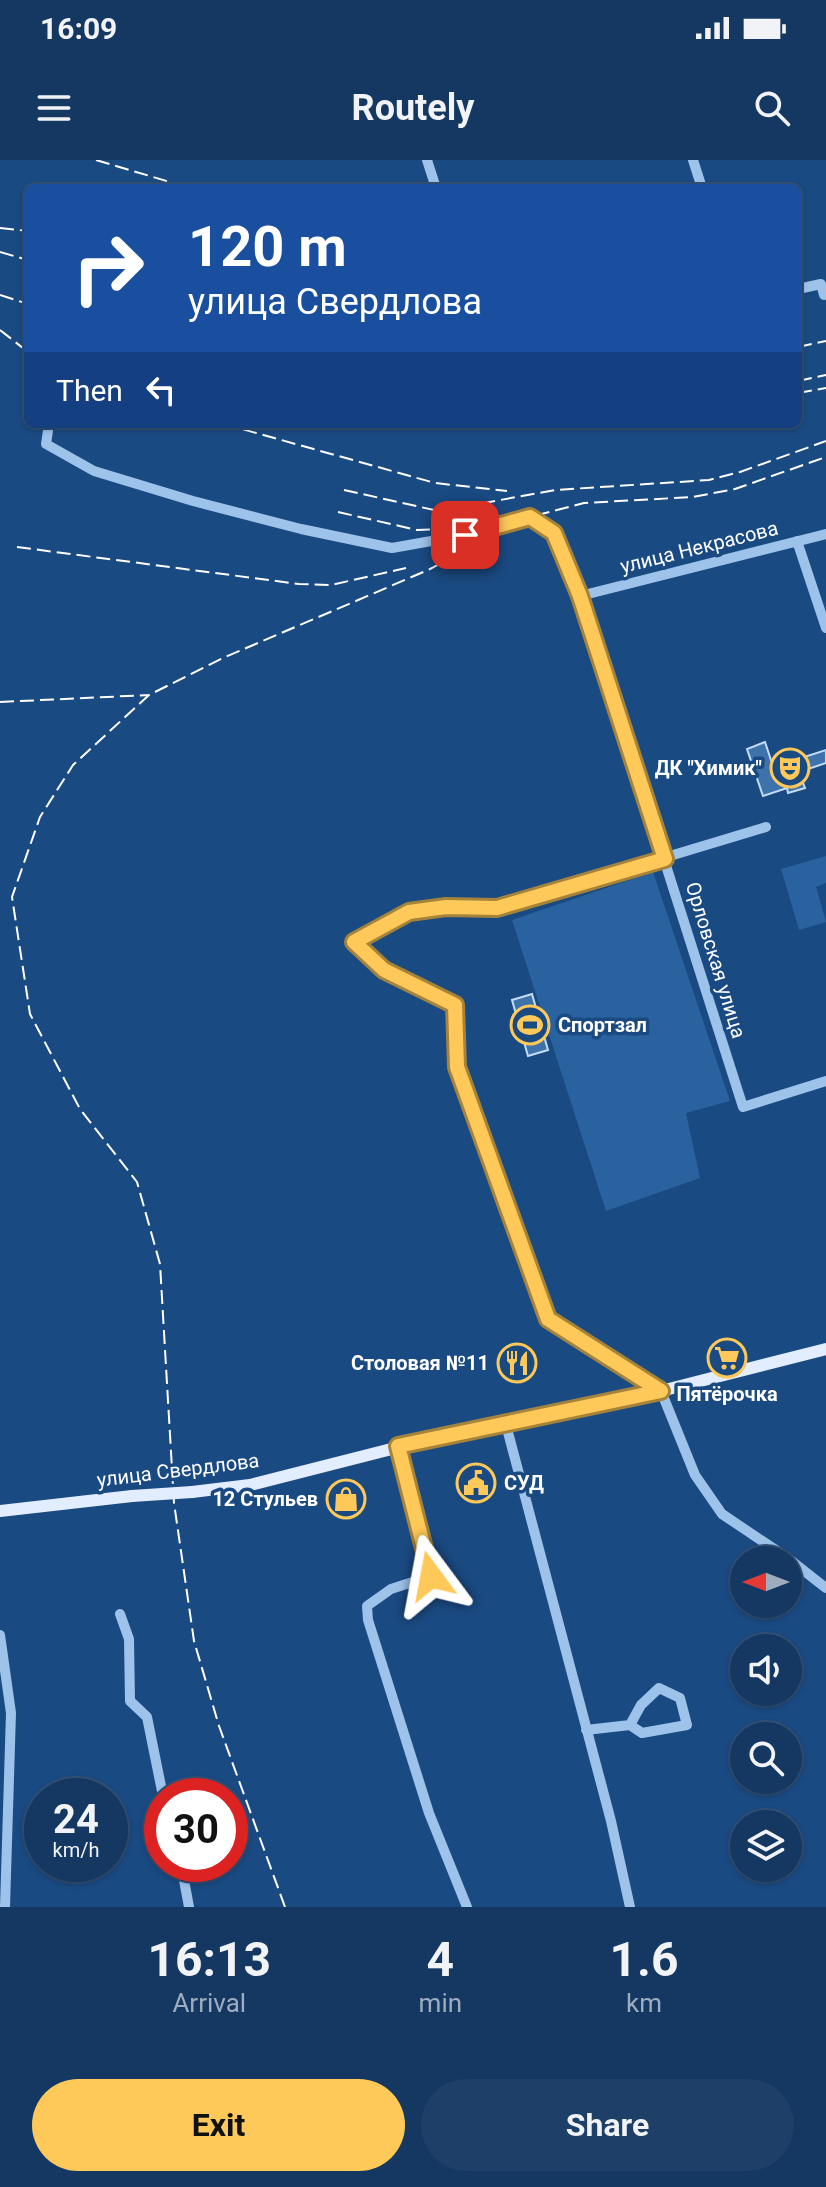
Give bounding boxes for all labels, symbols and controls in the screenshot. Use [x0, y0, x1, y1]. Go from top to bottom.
text: 16:09 [40, 11, 117, 46]
icon: menu [32, 86, 76, 130]
icon: search [750, 86, 794, 130]
text: Routely [352, 87, 474, 129]
text: 120 m [188, 214, 347, 280]
icon: right [56, 216, 160, 320]
text: улица Свердлова [188, 281, 482, 323]
icon: left [139, 368, 183, 412]
text: Then [56, 373, 123, 408]
pin [431, 501, 499, 569]
icon: arrive [443, 513, 487, 557]
street label: улица Некрасова [618, 516, 780, 578]
theatre icon: ДК "Химик" [769, 747, 811, 789]
place label: ДК "Химик" [655, 756, 762, 780]
street label: Орловская улица [681, 879, 751, 1041]
sports icon: Спортзал [509, 1004, 551, 1046]
place label: Спортзал [558, 1013, 647, 1037]
supermarket icon: Пятёрочка [706, 1337, 748, 1379]
restaurant icon: Столовая №11 [496, 1342, 538, 1384]
place label: Столовая №11 [351, 1351, 489, 1375]
place label: Пятёрочка [676, 1382, 778, 1406]
street label: улица Свердлова [95, 1448, 261, 1492]
public building icon: СУД [455, 1462, 497, 1504]
place label: СУД [504, 1471, 544, 1495]
shop icon: 12 Стульев [325, 1478, 367, 1520]
place label: 12 Стульев [212, 1487, 318, 1511]
position arrow [389, 1534, 473, 1618]
north arrow [730, 1546, 802, 1618]
map controls [730, 1546, 802, 1882]
button: sound [730, 1634, 802, 1706]
button: search [730, 1722, 802, 1794]
speed limit sign: 30 [144, 1778, 248, 1882]
text: 24 [53, 1796, 99, 1843]
button: layers [730, 1810, 802, 1882]
text: km/h [53, 1838, 99, 1862]
text: 16:13 [147, 1931, 271, 1988]
text: 4 [427, 1931, 454, 1988]
text: 1.6 [610, 1931, 679, 1988]
text: Arrival [172, 1988, 246, 2018]
text: min [419, 1988, 462, 2018]
text: km [626, 1988, 662, 2018]
button: Exit [32, 2079, 405, 2171]
button: Share [421, 2079, 794, 2171]

